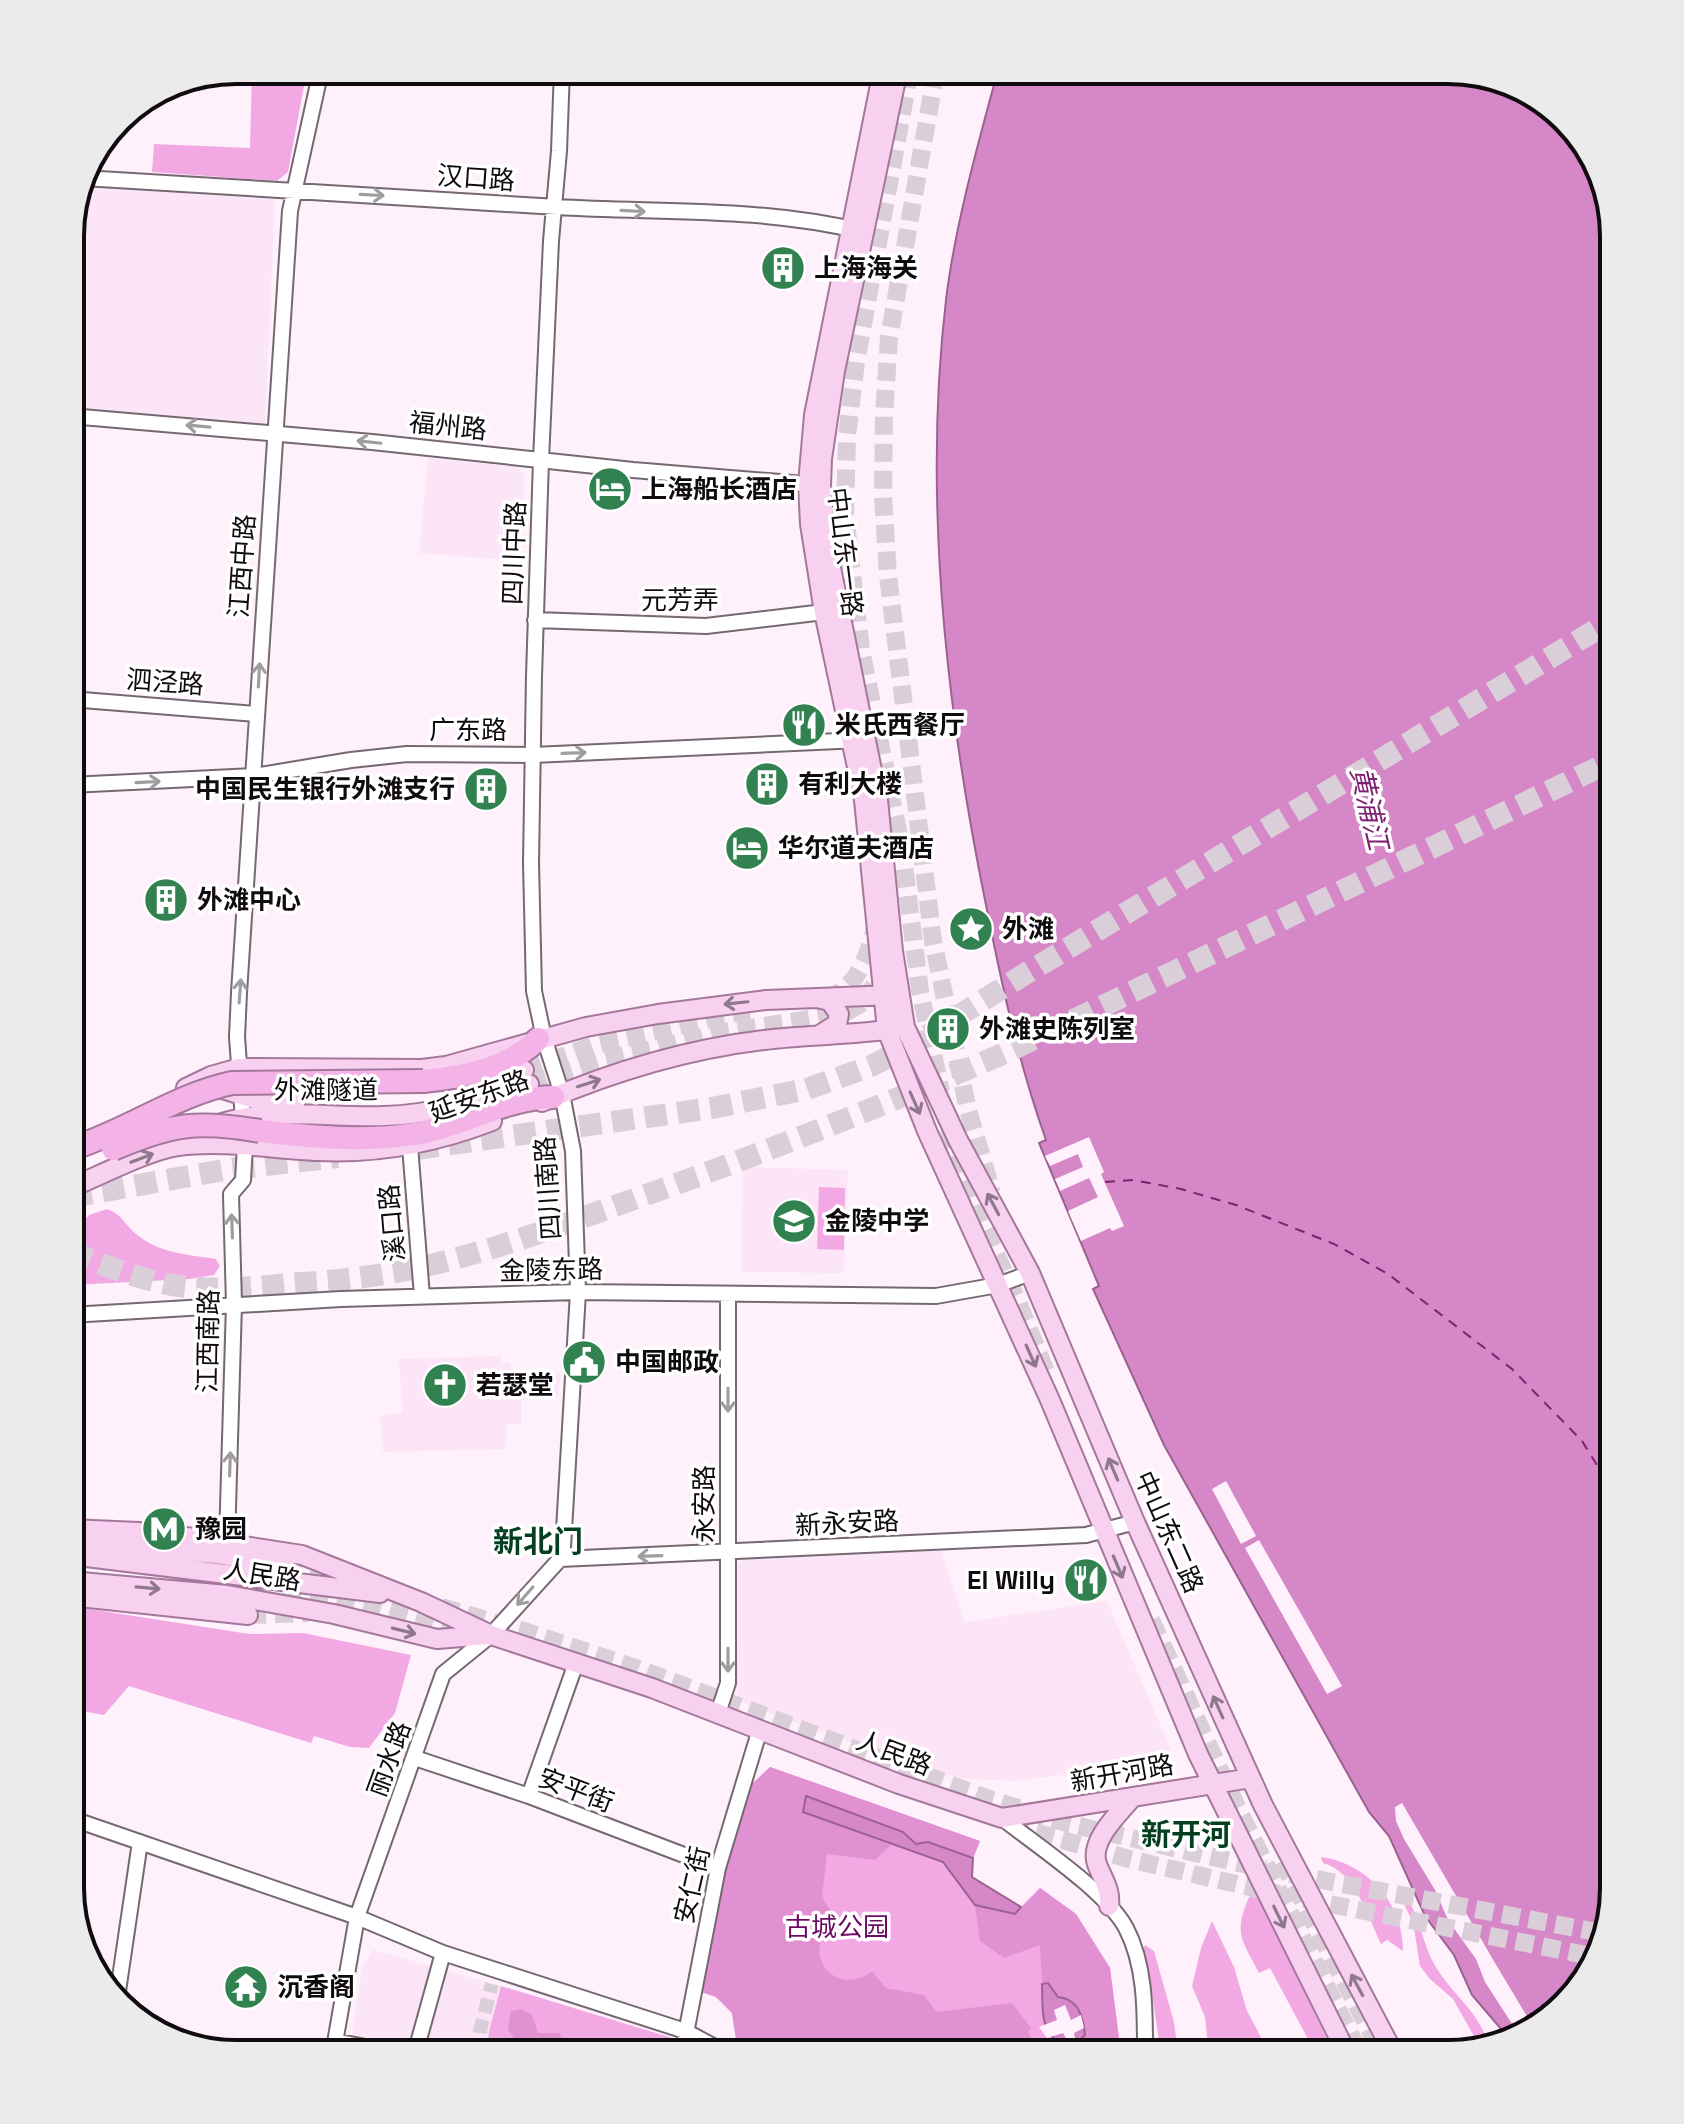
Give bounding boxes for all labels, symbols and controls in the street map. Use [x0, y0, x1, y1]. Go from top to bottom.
street label: 汉口路 [436, 158, 516, 198]
one-way arrow [358, 188, 385, 203]
one-way arrow [619, 203, 646, 218]
building icon: 上海海关 [759, 244, 807, 292]
place label: 上海海关 [814, 251, 918, 285]
street label: 福州路 [407, 405, 489, 447]
one-way arrow [185, 419, 212, 434]
one-way arrow [356, 434, 382, 449]
hotel icon: 上海船长酒店 [586, 465, 634, 513]
place label: 上海船长酒店 [641, 472, 797, 506]
street label: 中山东一路 [820, 485, 870, 619]
street label: 四川中路 [495, 500, 533, 606]
street label: 江西中路 [221, 513, 263, 619]
street label: 元芳弄 [641, 583, 719, 617]
street label: 泗泾路 [125, 662, 205, 702]
one-way arrow [252, 662, 267, 689]
restaurant icon: 米氏西餐厅 [780, 701, 828, 749]
place label: 米氏西餐厅 [835, 708, 965, 742]
street label: 广东路 [429, 713, 507, 747]
one-way arrow [560, 746, 587, 761]
building icon: 有利大楼 [743, 760, 791, 808]
water label: 黄浦江 [1343, 763, 1398, 856]
building icon: 中国民生银行外滩支行 [462, 765, 510, 813]
place label: 有利大楼 [798, 767, 902, 801]
place label: 中国民生银行外滩支行 [195, 772, 455, 806]
one-way arrow [134, 774, 161, 789]
hotel icon: 华尔道夫酒店 [723, 824, 771, 872]
place label: 华尔道夫酒店 [778, 831, 934, 865]
building icon: 外滩中心 [142, 876, 190, 924]
place label: 外滩中心 [197, 883, 301, 917]
place icon: 外滩 [947, 905, 995, 953]
place label: 外滩 [1002, 912, 1054, 946]
one-way arrow [233, 978, 248, 1005]
one-way arrow [723, 995, 750, 1010]
building icon: 外滩史陈列室 [924, 1005, 972, 1053]
place label: 外滩史陈列室 [979, 1012, 1135, 1046]
street label: 延安东路 [424, 1062, 534, 1130]
street label: 外滩隧道 [274, 1073, 378, 1107]
one-way arrow [576, 1075, 601, 1090]
one-way arrow [908, 1091, 923, 1115]
street label: 四川南路 [527, 1135, 569, 1241]
one-way arrow [129, 1150, 154, 1165]
street label: 溪口路 [372, 1183, 412, 1263]
one-way arrow [985, 1193, 1001, 1216]
school or university icon: 金陵中学 [770, 1197, 818, 1245]
place label: 金陵中学 [825, 1204, 929, 1238]
one-way arrow [224, 1213, 239, 1240]
street label: 金陵东路 [499, 1252, 603, 1288]
street label: 江西南路 [190, 1289, 226, 1393]
public building icon: 中国邮政 [560, 1338, 608, 1386]
one-way arrow [1024, 1343, 1039, 1368]
place label: 中国邮政 [615, 1345, 719, 1379]
church icon: 若瑟堂 [421, 1361, 469, 1409]
place label: 若瑟堂 [476, 1368, 554, 1402]
one-way arrow [720, 1386, 736, 1413]
one-way arrow [223, 1451, 238, 1478]
one-way arrow [1104, 1457, 1119, 1482]
street label: 永安路 [687, 1465, 721, 1543]
street label: 中山东二路 [1127, 1466, 1211, 1598]
street label: 新永安路 [794, 1503, 900, 1543]
metro station icon: 豫园 [140, 1505, 188, 1553]
place label: 豫园 [195, 1512, 247, 1546]
district label: 新北门 [493, 1522, 583, 1561]
one-way arrow [637, 1548, 664, 1563]
street label: 人民路 [221, 1552, 303, 1598]
one-way arrow [1112, 1554, 1127, 1579]
restaurant icon: El Willy [1062, 1556, 1110, 1604]
place label: El Willy [967, 1563, 1055, 1597]
one-way arrow [134, 1580, 161, 1595]
one-way arrow [516, 1586, 534, 1606]
one-way arrow [390, 1624, 416, 1639]
one-way arrow [720, 1646, 736, 1673]
one-way arrow [1210, 1695, 1225, 1719]
street label: 丽水路 [360, 1717, 418, 1801]
street label: 人民路 [851, 1723, 937, 1783]
street label: 新开河路 [1068, 1747, 1176, 1799]
street label: 安平街 [533, 1760, 619, 1820]
district label: 新开河 [1141, 1815, 1231, 1854]
street label: 安仁街 [667, 1843, 717, 1927]
one-way arrow [1272, 1904, 1287, 1928]
park label: 古城公园 [785, 1910, 889, 1944]
temple icon: 沉香阁 [222, 1963, 270, 2011]
place label: 沉香阁 [277, 1970, 355, 2004]
one-way arrow [1349, 1974, 1365, 1997]

